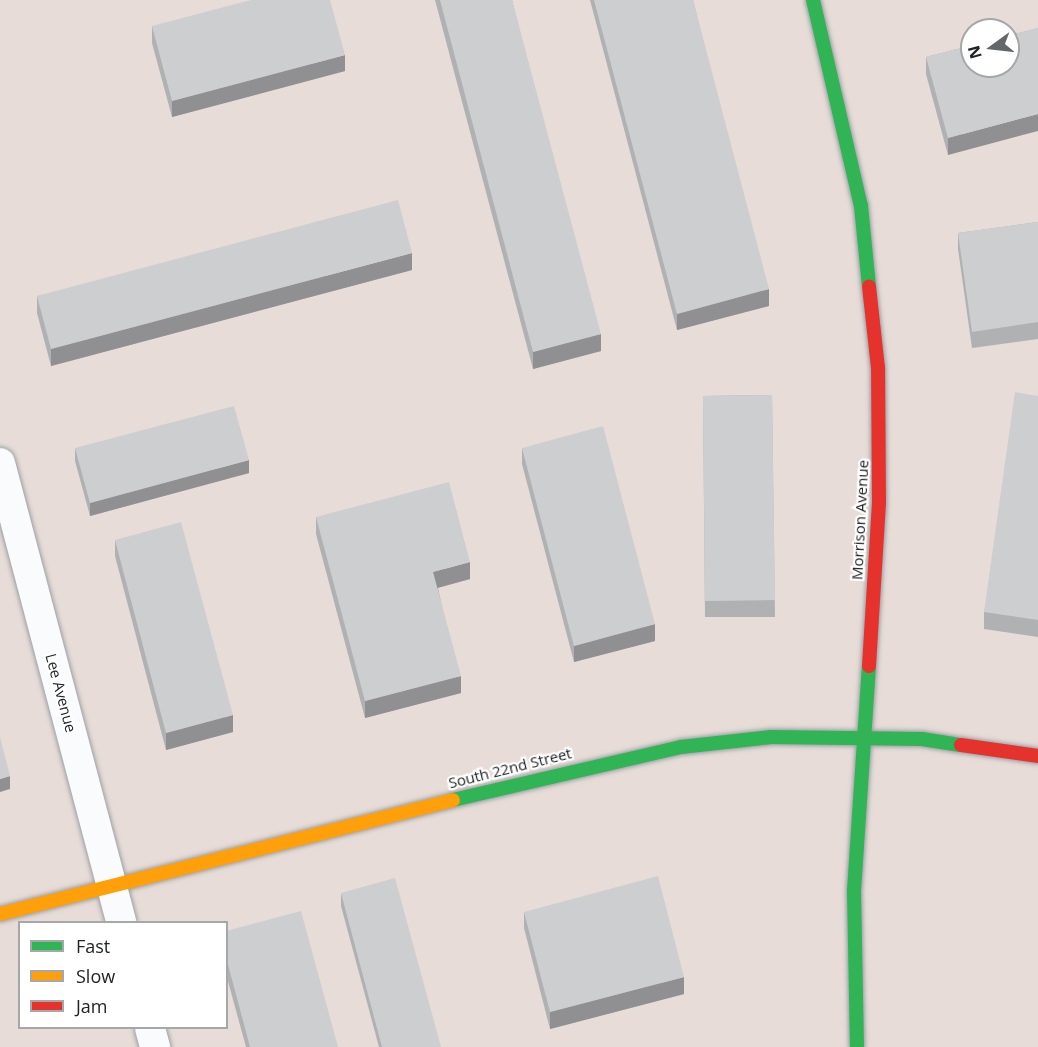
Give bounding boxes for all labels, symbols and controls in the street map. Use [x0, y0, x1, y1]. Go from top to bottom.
north arrow [960, 18, 1020, 78]
text: N [962, 43, 987, 61]
street label: Morrison Avenue [848, 460, 872, 580]
street label: Lee Avenue [42, 652, 80, 734]
street label: South 22nd Street [447, 744, 573, 792]
legend [18, 921, 228, 1029]
text: Fast [76, 934, 110, 958]
text: Slow [76, 964, 115, 988]
text: Jam [76, 994, 108, 1018]

